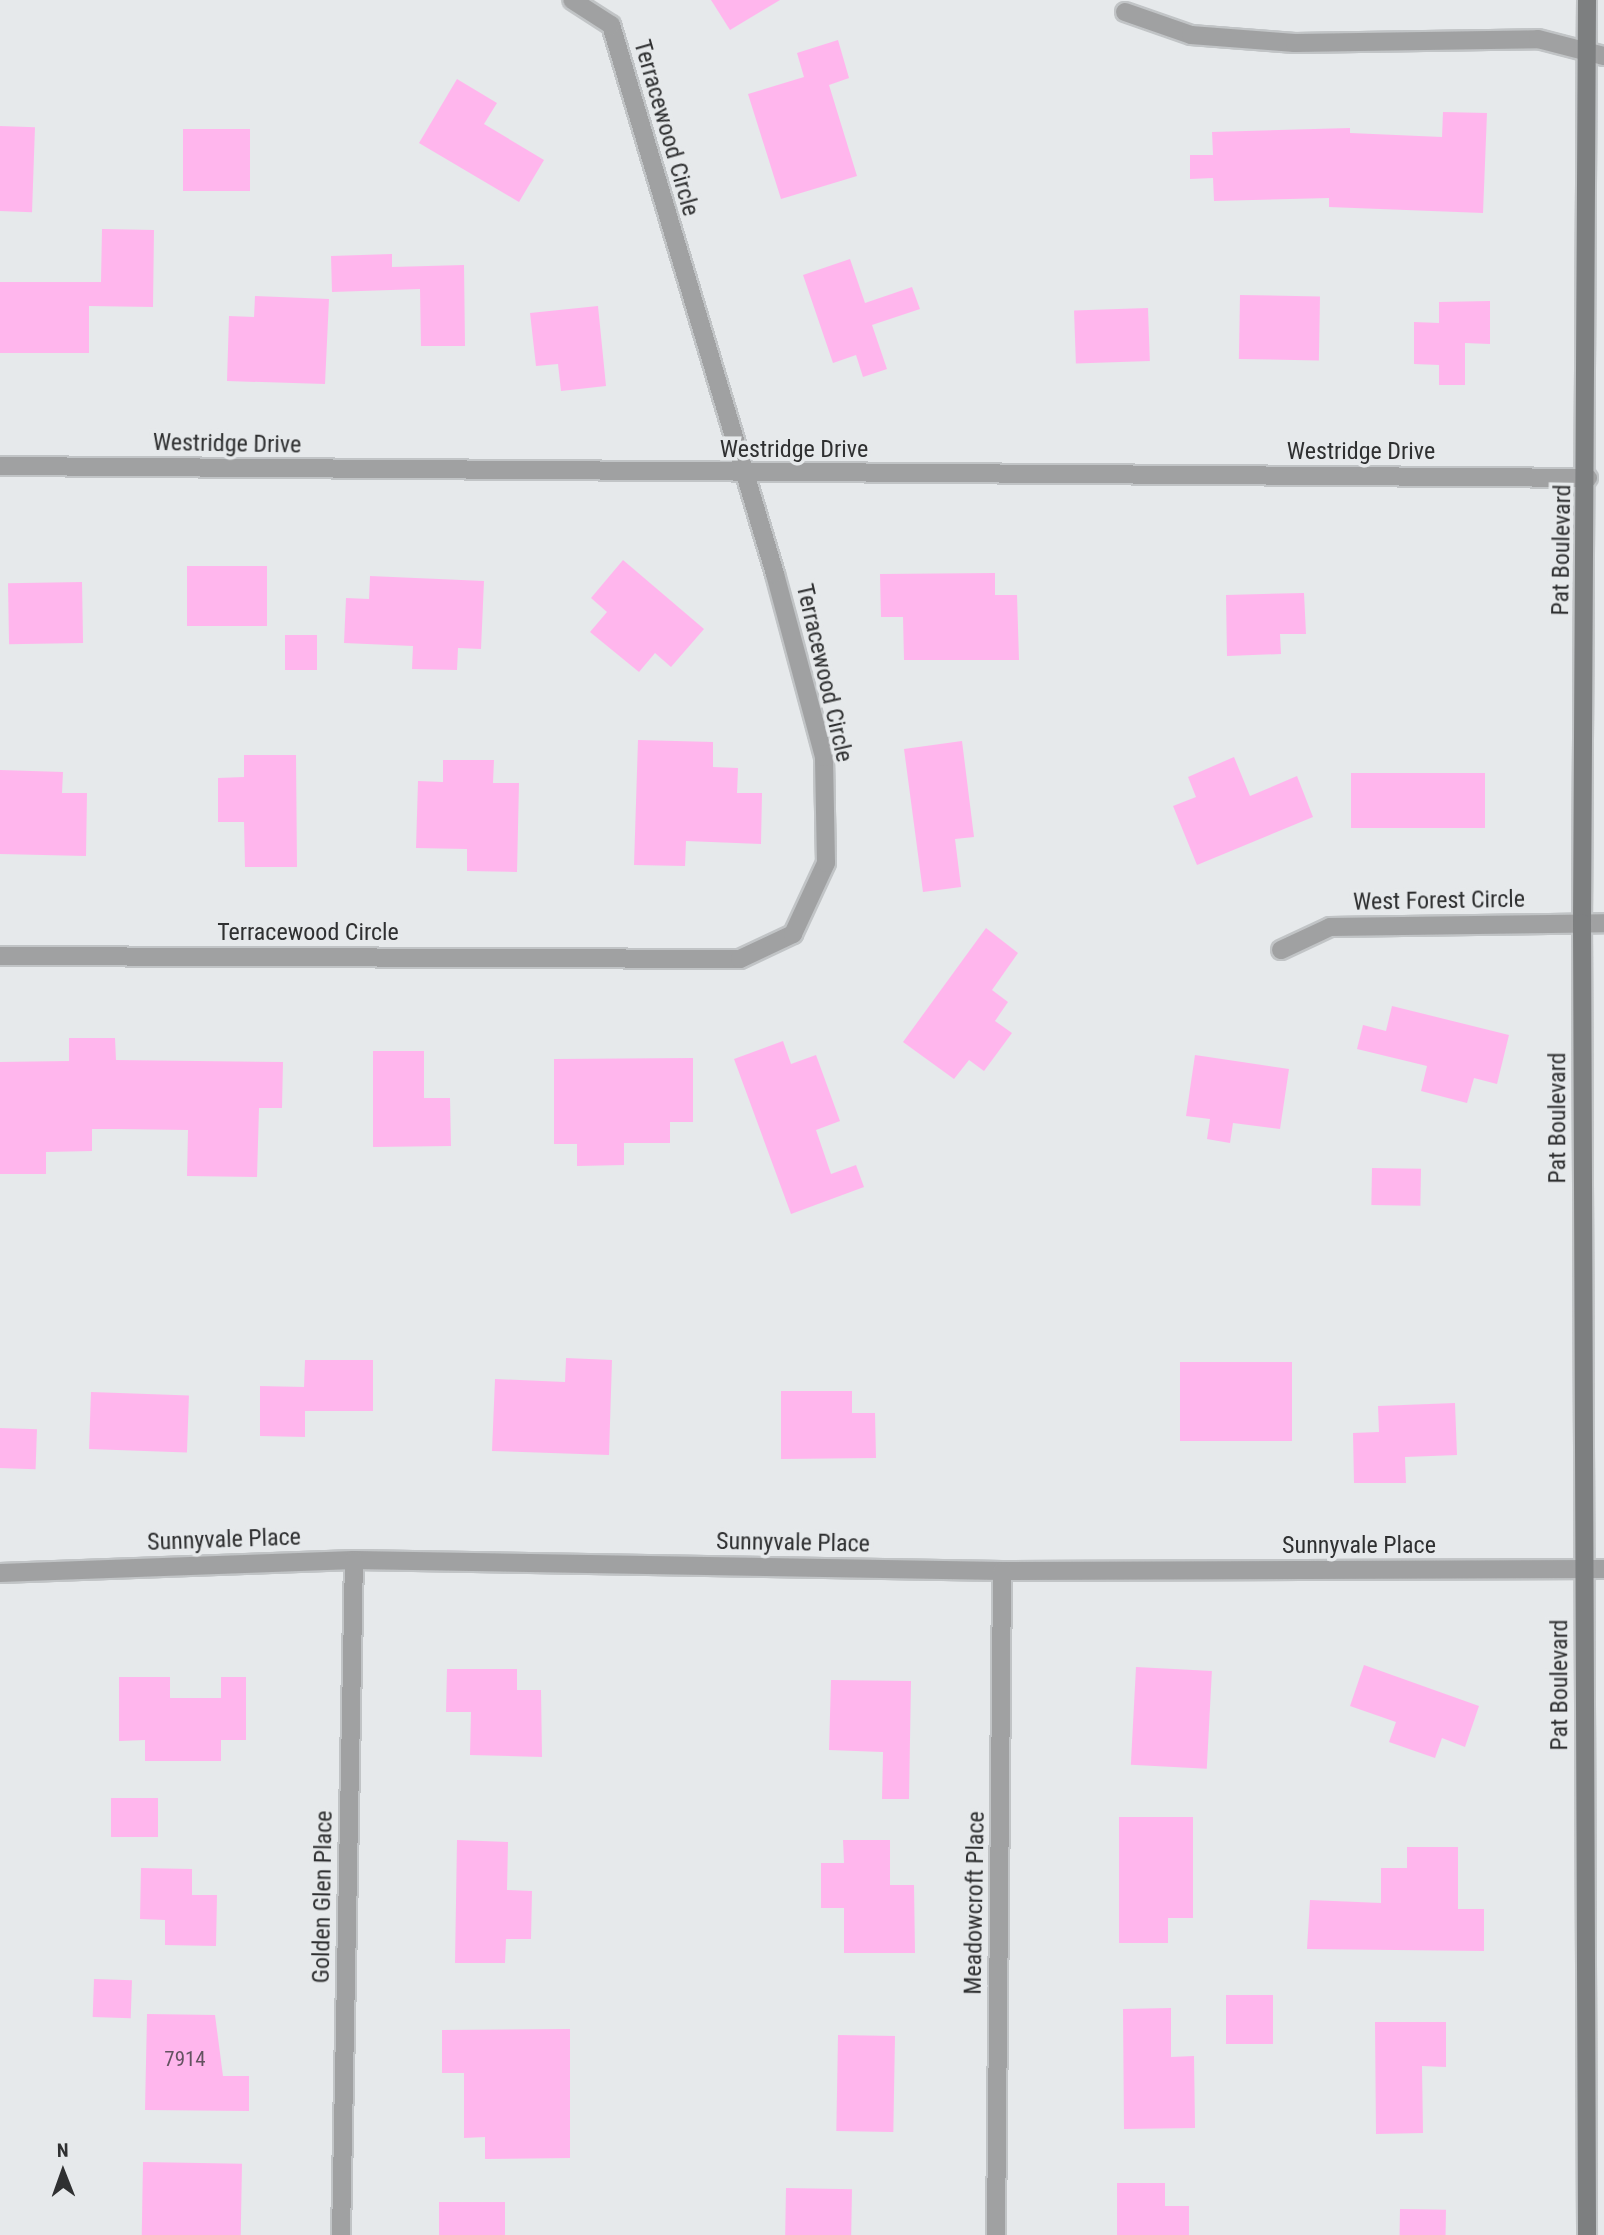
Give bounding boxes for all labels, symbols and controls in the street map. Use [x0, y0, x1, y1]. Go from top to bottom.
street label: Terracewood Circle [627, 37, 705, 219]
street label: Westridge Drive [153, 428, 301, 460]
street label: Westridge Drive [720, 436, 868, 464]
street label: Westridge Drive [1287, 438, 1435, 466]
street label: Pat Boulevard [1546, 484, 1578, 616]
street label: Terracewood Circle [790, 581, 858, 765]
street label: West Forest Circle [1353, 885, 1525, 917]
street label: Terracewood Circle [217, 919, 399, 947]
street label: Pat Boulevard [1544, 1052, 1572, 1184]
street label: Sunnyvale Place [147, 1523, 301, 1557]
street label: Sunnyvale Place [716, 1527, 870, 1559]
street label: Sunnyvale Place [1282, 1532, 1436, 1560]
street label: Pat Boulevard [1546, 1619, 1574, 1751]
street label: Golden Glen Place [307, 1810, 339, 1984]
street label: Meadowcroft Place [959, 1811, 991, 1995]
house number: 7914 [164, 2046, 206, 2072]
north arrow [28, 2137, 98, 2207]
text: N [57, 2139, 69, 2162]

